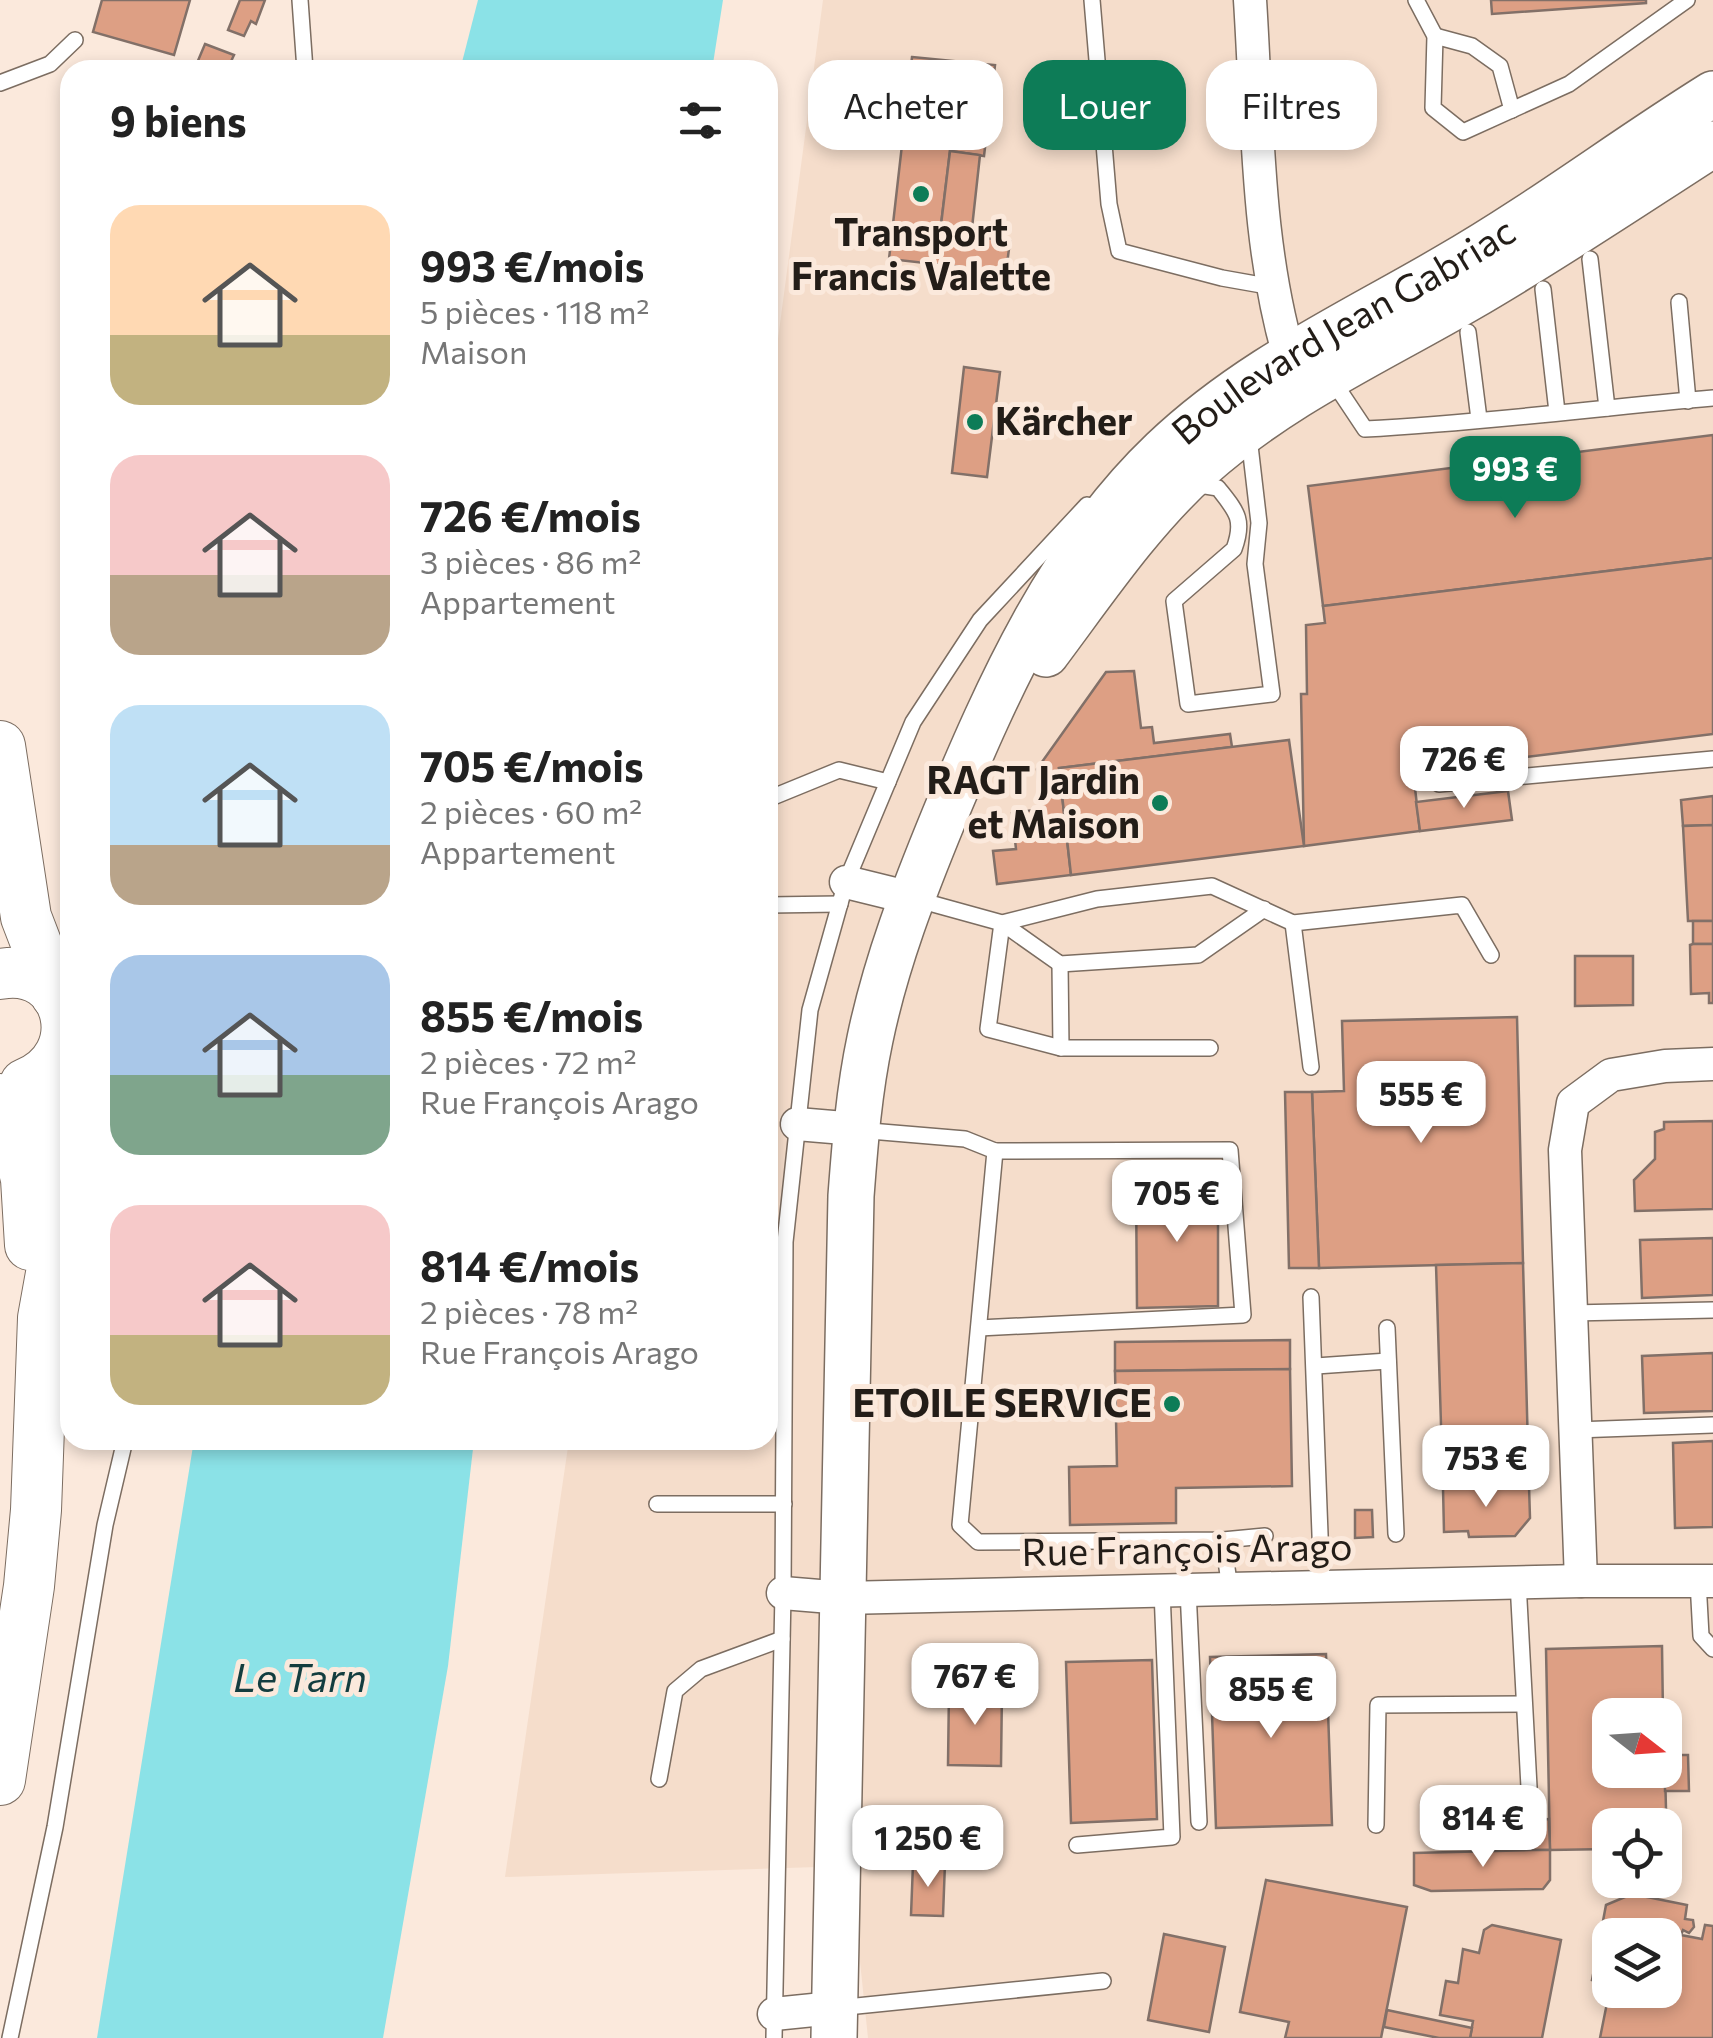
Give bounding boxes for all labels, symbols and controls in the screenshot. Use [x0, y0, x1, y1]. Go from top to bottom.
chip: Acheter [808, 60, 1003, 150]
chip: Louer [1023, 60, 1186, 150]
chip: Filtres [1206, 60, 1377, 150]
icon: filters [673, 93, 728, 148]
text: 9 biens [110, 94, 246, 146]
marker: Transport Francis Valette [910, 183, 932, 205]
street label: Boulevard Jean Gabriac [1161, 206, 1523, 453]
place label: Transport Francis Valette [791, 207, 1051, 298]
text: 993 €/mois [420, 239, 644, 291]
icon: home [190, 245, 310, 365]
text: 5 pièces · 118 m² [420, 291, 649, 331]
text: Maison [420, 331, 527, 371]
place label: Kärcher [995, 396, 1133, 443]
marker: Kärcher [964, 411, 986, 433]
pin: 993 € [1445, 436, 1585, 521]
text: 993 € [1472, 448, 1558, 488]
text: 726 €/mois [420, 489, 641, 541]
icon: home [190, 495, 310, 615]
text: 3 pièces · 86 m² [420, 541, 641, 581]
text: Appartement [420, 581, 615, 621]
pin: 726 € [1394, 726, 1534, 811]
text: 726 € [1422, 738, 1506, 778]
text: 705 €/mois [420, 739, 643, 791]
icon: home [190, 745, 310, 865]
place label: RAGT Jardin et Maison [927, 755, 1140, 846]
text: 2 pièces · 60 m² [420, 791, 642, 831]
marker: RAGT Jardin et Maison [1149, 792, 1171, 814]
text: Appartement [420, 831, 615, 871]
text: 855 €/mois [420, 989, 643, 1041]
icon: home [190, 995, 310, 1115]
text: 2 pièces · 72 m² [420, 1041, 637, 1081]
pin: 555 € [1351, 1061, 1491, 1146]
text: 555 € [1379, 1073, 1463, 1113]
text: Rue François Arago [420, 1081, 699, 1121]
pin: 705 € [1107, 1160, 1247, 1245]
text: 705 € [1134, 1172, 1220, 1212]
text: 814 €/mois [420, 1239, 639, 1291]
icon: home [190, 1245, 310, 1365]
text: 2 pièces · 78 m² [420, 1291, 638, 1331]
text: Rue François Arago [420, 1331, 699, 1371]
place label: ETOILE SERVICE [853, 1378, 1152, 1425]
marker: ETOILE SERVICE [1161, 1393, 1183, 1415]
pin: 753 € [1416, 1425, 1556, 1510]
text: 753 € [1444, 1437, 1528, 1477]
street label: Rue François Arago [1021, 1521, 1353, 1574]
pin: 767 € [905, 1643, 1045, 1728]
water label: Le Tarn [233, 1651, 367, 1700]
text: 767 € [933, 1655, 1017, 1695]
pin: 855 € [1201, 1656, 1341, 1741]
text: 855 € [1228, 1668, 1314, 1708]
north arrow [1592, 1698, 1682, 1788]
map controls [1592, 1698, 1682, 2008]
pin: 814 € [1413, 1785, 1553, 1870]
text: 814 € [1442, 1797, 1524, 1837]
pin: 1 250 € [836, 1805, 1020, 1890]
button: locate [1592, 1808, 1682, 1898]
text: 1 250 € [874, 1817, 982, 1857]
button: layers [1592, 1918, 1682, 2008]

